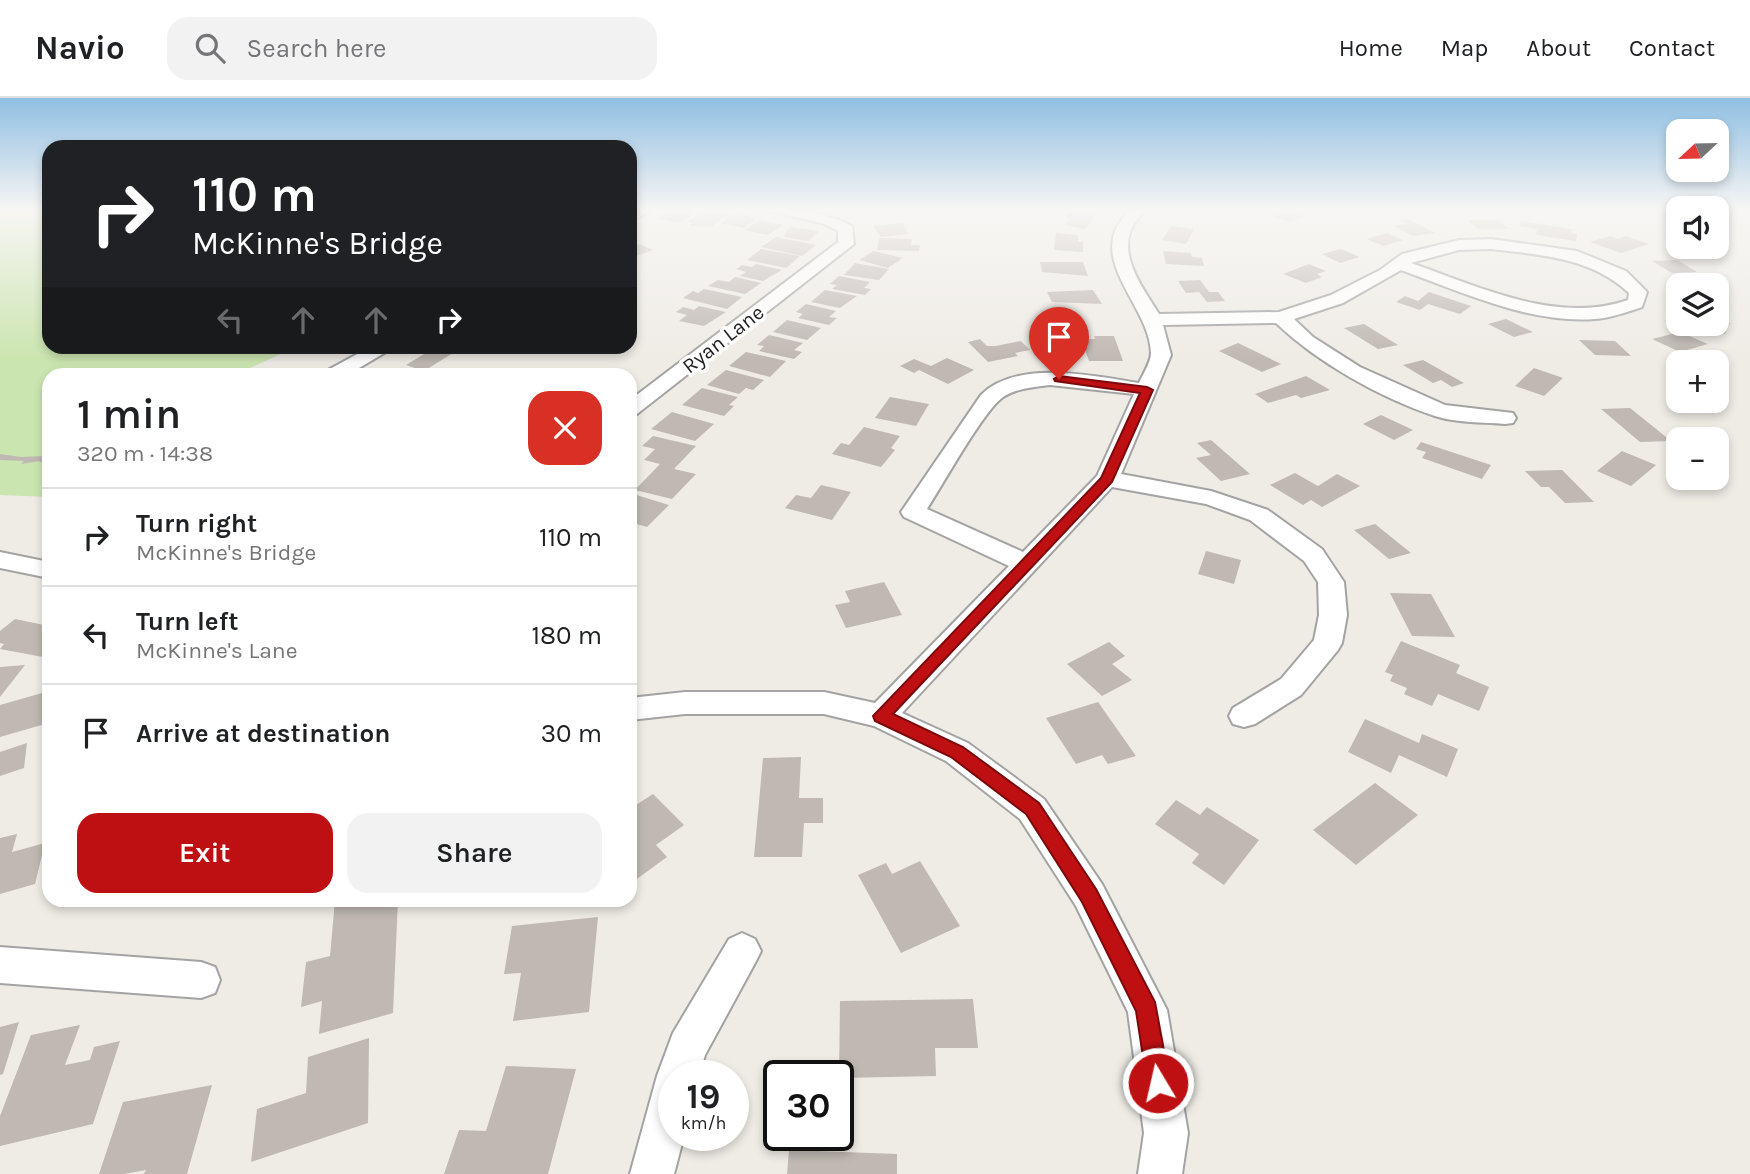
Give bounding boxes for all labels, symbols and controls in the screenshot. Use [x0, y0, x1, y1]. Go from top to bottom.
search box [167, 17, 657, 80]
text: Navio [35, 29, 125, 67]
icon: search [191, 29, 229, 67]
text: Search here [247, 33, 386, 64]
text: Home [1339, 34, 1403, 62]
text: Map [1441, 34, 1488, 62]
text: About [1526, 34, 1591, 62]
text: Contact [1629, 34, 1715, 62]
north arrow [1666, 119, 1729, 182]
map controls [1666, 119, 1729, 490]
text: 110 m [192, 166, 317, 223]
icon: right [77, 168, 168, 259]
button: sound [1666, 196, 1729, 259]
text: McKinne's Bridge [192, 225, 443, 262]
button: layers [1666, 273, 1729, 336]
street label: Ryan Lane [678, 300, 768, 378]
icon: left [211, 301, 249, 339]
icon: ahead [284, 301, 322, 339]
icon: ahead [357, 301, 395, 339]
icon: right [430, 301, 468, 339]
pin [1029, 307, 1089, 379]
icon: arrive [1040, 318, 1078, 356]
button: + [1666, 350, 1729, 413]
text: 1 min [77, 389, 181, 439]
button: close [528, 391, 602, 465]
button: − [1666, 427, 1729, 490]
text: 320 m · 14:38 [77, 440, 213, 467]
text: Turn right [136, 508, 257, 539]
icon: right [77, 518, 115, 556]
text: 110 m [539, 522, 602, 553]
text: McKinne's Bridge [136, 539, 316, 566]
text: Turn left [136, 606, 238, 637]
icon: left [77, 616, 115, 654]
text: 180 m [532, 620, 602, 651]
text: McKinne's Lane [136, 637, 298, 664]
icon: arrive [77, 714, 115, 752]
text: Arrive at destination [136, 718, 390, 749]
text: 30 m [541, 718, 602, 749]
button: Exit [77, 813, 333, 893]
button: Share [347, 813, 602, 893]
position arrow [1121, 1046, 1195, 1120]
speed limit sign: 30 [763, 1060, 854, 1151]
text: 19 [687, 1076, 720, 1117]
text: km/h [681, 1112, 726, 1134]

